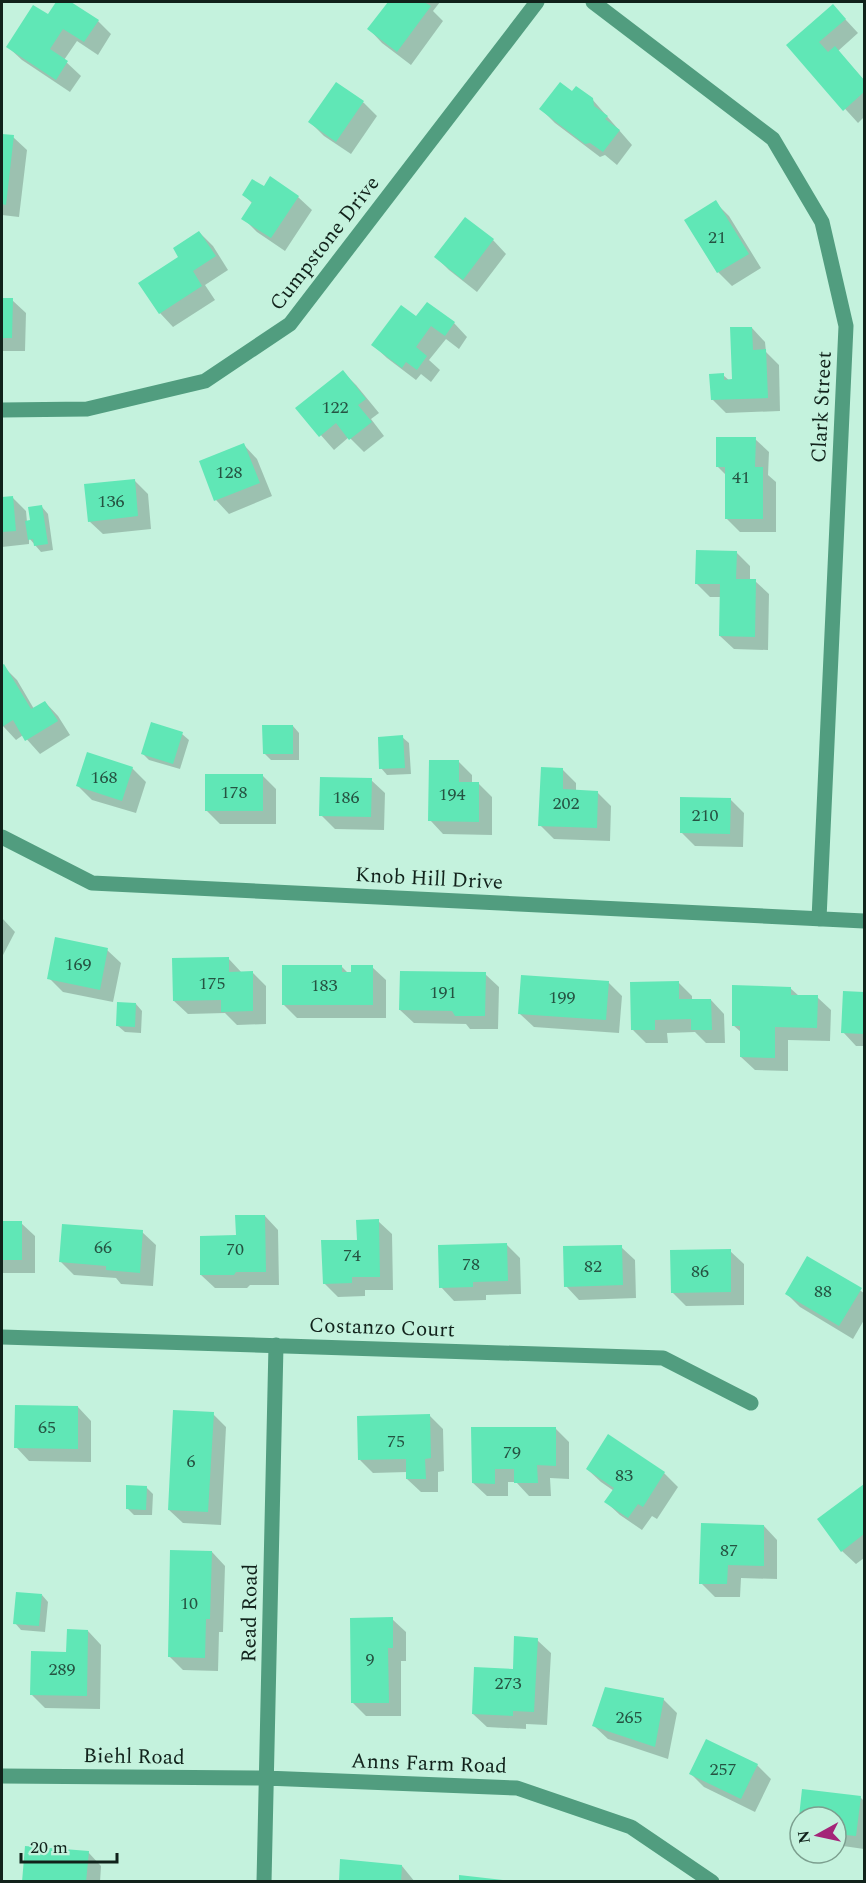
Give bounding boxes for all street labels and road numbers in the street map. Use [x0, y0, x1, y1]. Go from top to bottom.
street label: Cumpstone Drive [262, 169, 388, 318]
street label: Clark Street [803, 350, 841, 464]
street label: Knob Hill Drive [354, 859, 504, 899]
street label: Costanzo Court [308, 1309, 455, 1347]
street label: Read Road [233, 1563, 267, 1663]
street label: Biehl Road [83, 1740, 185, 1774]
street label: Anns Farm Road [350, 1745, 508, 1783]

